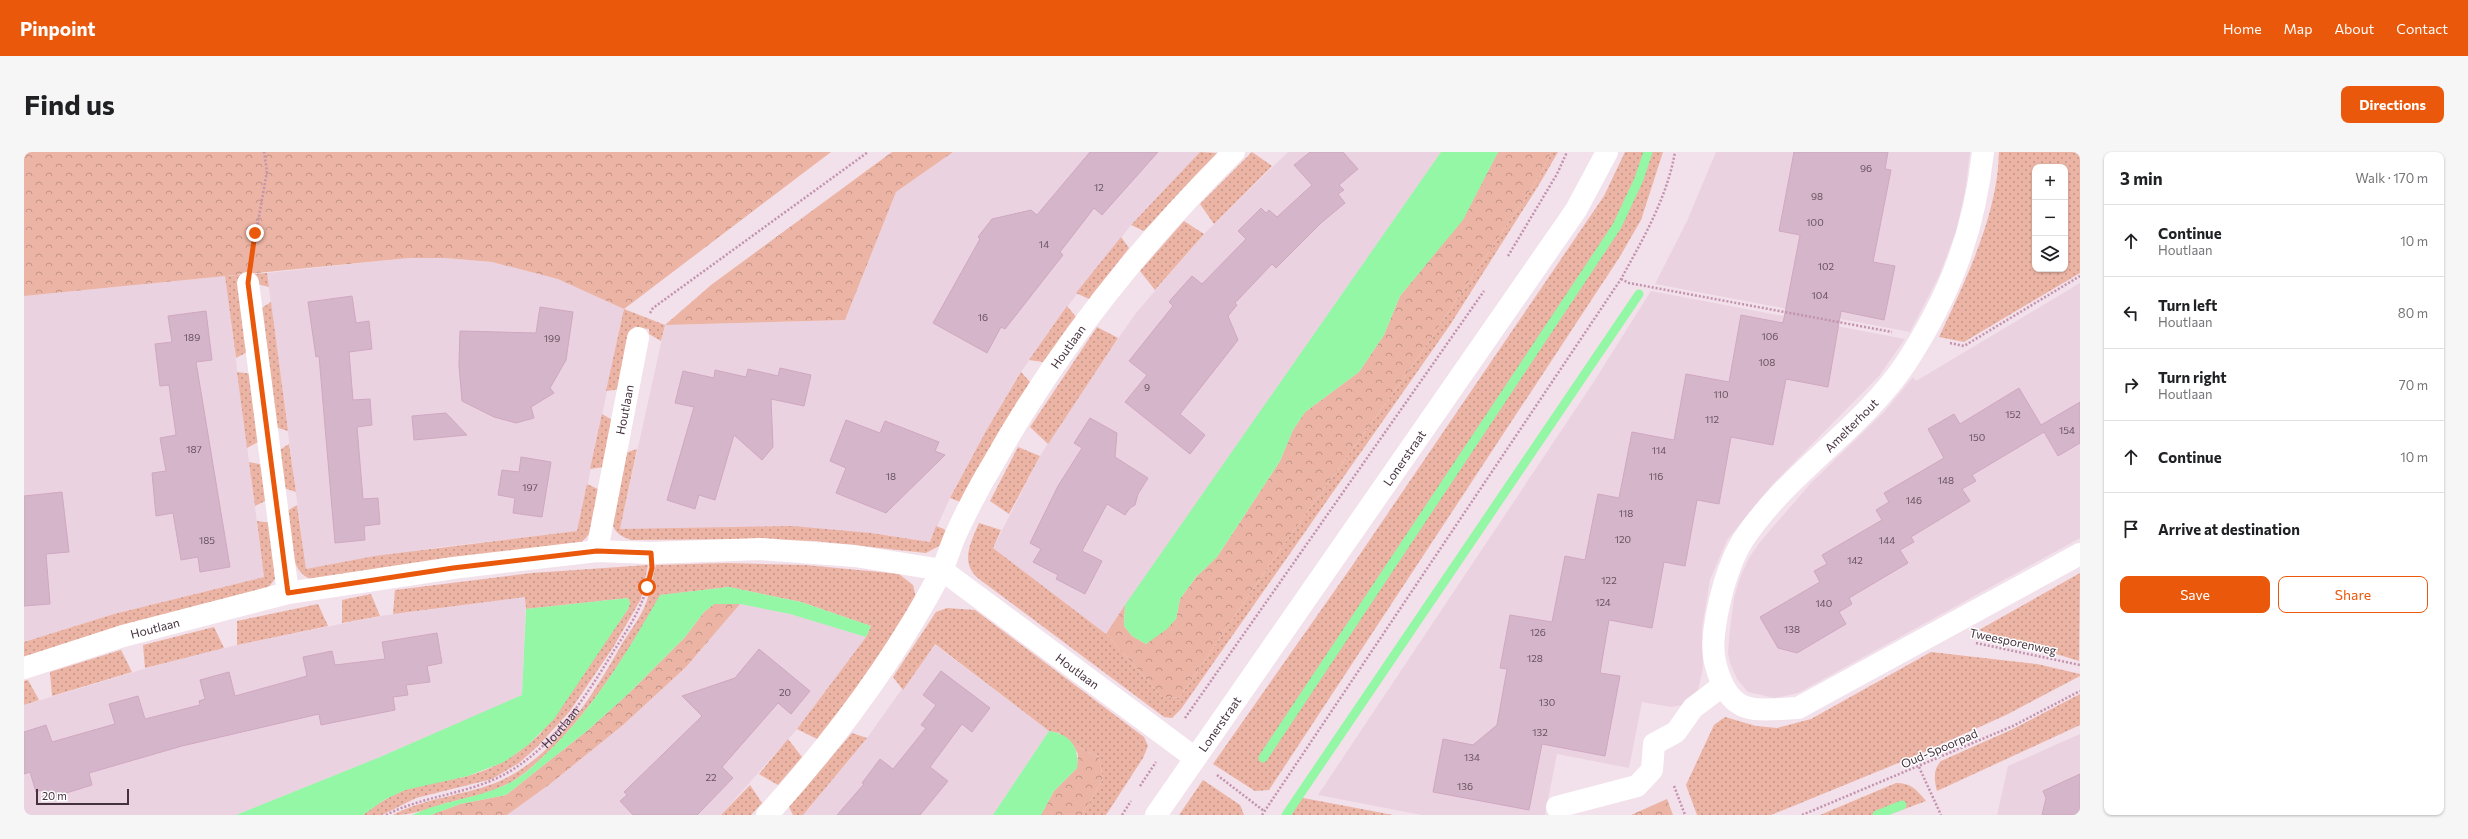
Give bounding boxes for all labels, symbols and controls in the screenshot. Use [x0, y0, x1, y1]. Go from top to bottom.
text: Pinpoint [20, 17, 96, 40]
text: Home [2223, 20, 2262, 37]
text: Map [2284, 20, 2312, 37]
text: About [2334, 20, 2374, 37]
text: Contact [2396, 20, 2448, 37]
button: Directions [2341, 86, 2444, 123]
text: Find us [24, 87, 115, 121]
house number: 96 [1860, 162, 1872, 174]
map controls [2032, 164, 2068, 272]
button: + [2032, 164, 2068, 200]
text: 3 min [2120, 168, 2163, 189]
text: Walk · 170 m [2356, 170, 2428, 186]
house number: 12 [1094, 181, 1104, 193]
house number: 98 [1811, 190, 1823, 202]
button: − [2032, 200, 2068, 236]
house number: 100 [1806, 216, 1824, 228]
route end [246, 224, 264, 242]
text: Continue [2158, 224, 2222, 242]
icon: ahead [2120, 230, 2142, 252]
text: 10 m [2400, 233, 2428, 249]
button: layers [2032, 236, 2068, 272]
house number: 14 [1039, 238, 1049, 250]
text: Houtlaan [2158, 242, 2212, 258]
house number: 102 [1818, 260, 1835, 272]
house number: 104 [1812, 289, 1828, 301]
text: Turn left [2158, 296, 2217, 314]
icon: left [2120, 302, 2142, 324]
text: 80 m [2398, 305, 2428, 321]
house number: 16 [978, 311, 988, 323]
text: Houtlaan [2158, 314, 2212, 330]
street label: Houtlaan [1047, 322, 1088, 371]
house number: 106 [1762, 330, 1778, 342]
house number: 189 [184, 331, 200, 343]
house number: 199 [544, 332, 560, 344]
house number: 108 [1759, 356, 1775, 368]
text: Turn right [2158, 368, 2227, 386]
icon: right [2120, 374, 2142, 396]
text: 70 m [2399, 377, 2428, 393]
house number: 9 [1144, 381, 1150, 393]
street label: Houtlaan [613, 384, 636, 436]
text: Houtlaan [2158, 386, 2212, 402]
house number: 110 [1713, 388, 1729, 400]
street label: Amelterhout [1821, 395, 1881, 455]
house number: 152 [2005, 408, 2021, 420]
house number: 112 [1705, 413, 1719, 425]
house number: 154 [2059, 424, 2075, 436]
street label: Lonerstraat [1380, 427, 1428, 488]
house number: 150 [1969, 431, 1985, 443]
house number: 187 [186, 443, 202, 455]
house number: 114 [1652, 444, 1666, 456]
icon: ahead [2120, 446, 2142, 468]
text: Continue [2158, 448, 2222, 466]
text: 10 m [2400, 449, 2428, 465]
house number: 18 [886, 470, 896, 482]
house number: 116 [1649, 470, 1663, 482]
house number: 148 [1938, 474, 1954, 486]
house number: 197 [522, 481, 538, 493]
house number: 146 [1906, 494, 1922, 506]
house number: 118 [1619, 507, 1633, 519]
icon: arrive [2120, 518, 2142, 540]
text: Arrive at destination [2158, 520, 2300, 538]
house number: 120 [1615, 533, 1631, 545]
house number: 185 [199, 534, 215, 546]
house number: 144 [1879, 534, 1895, 546]
house number: 142 [1847, 554, 1863, 566]
house number: 122 [1601, 574, 1617, 586]
button: Save [2120, 576, 2270, 613]
button: Share [2278, 576, 2428, 613]
route start [638, 578, 656, 596]
house number: 124 [1595, 596, 1611, 608]
house number: 140 [1816, 597, 1832, 609]
street label: Houtlaan [129, 615, 181, 641]
house number: 138 [1784, 623, 1800, 635]
street label: Tweesporenweg [1968, 625, 2058, 657]
house number: 126 [1530, 626, 1546, 638]
street label: Houtlaan [1053, 650, 1102, 691]
house number: 128 [1527, 652, 1543, 664]
house number: 20 [779, 686, 791, 698]
street label: Lonerstraat [1195, 693, 1243, 754]
house number: 130 [1539, 696, 1555, 708]
street label: Houtlaan [538, 704, 582, 751]
street label: Oud-Spoorpad [1898, 725, 1980, 770]
house number: 132 [1532, 726, 1548, 738]
house number: 134 [1464, 751, 1480, 763]
house number: 22 [705, 771, 717, 783]
house number: 136 [1457, 780, 1473, 792]
scale bar [36, 787, 129, 806]
text: 20 m [42, 789, 67, 802]

